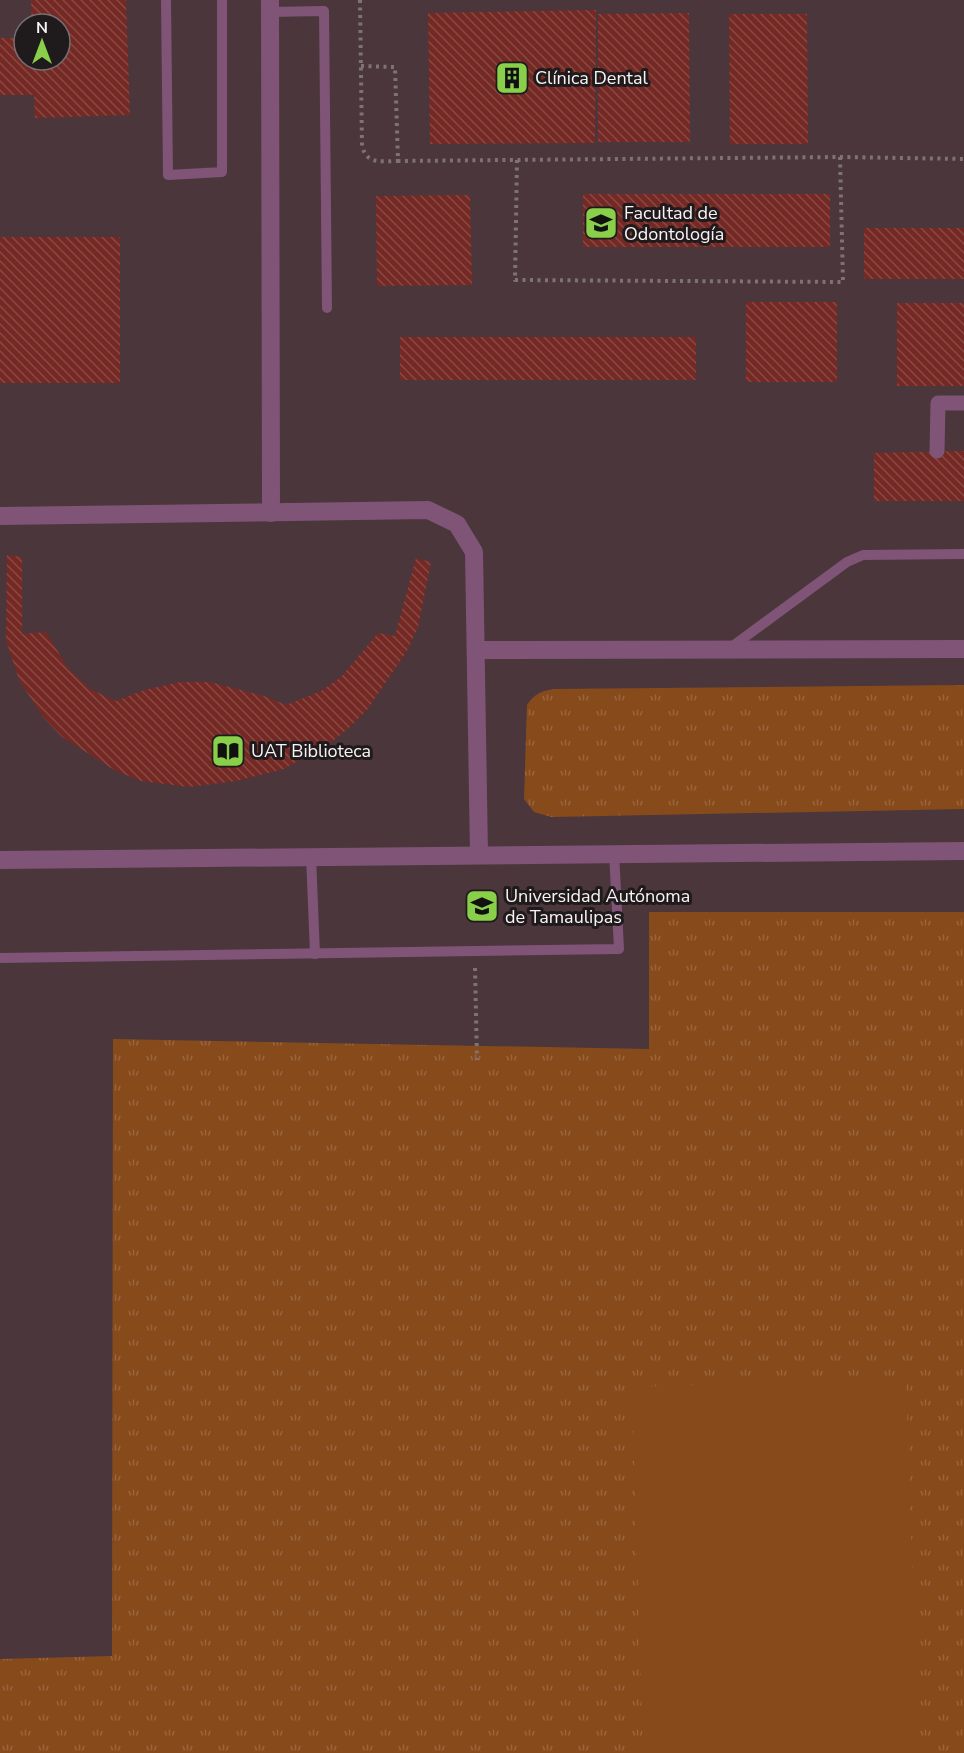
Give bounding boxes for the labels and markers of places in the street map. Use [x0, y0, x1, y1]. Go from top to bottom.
building icon: Clínica Dental [494, 60, 530, 96]
place label: Clínica Dental [535, 66, 648, 90]
place label: Facultad de Odontología [624, 201, 724, 246]
school or university icon: Facultad de Odontología [583, 205, 619, 241]
library icon: UAT Biblioteca [210, 733, 246, 769]
place label: UAT Biblioteca [251, 739, 371, 763]
place label: Universidad Autónoma de Tamaulipas [505, 884, 690, 929]
school or university icon: Universidad Autónoma de Tamaulipas [464, 888, 500, 924]

